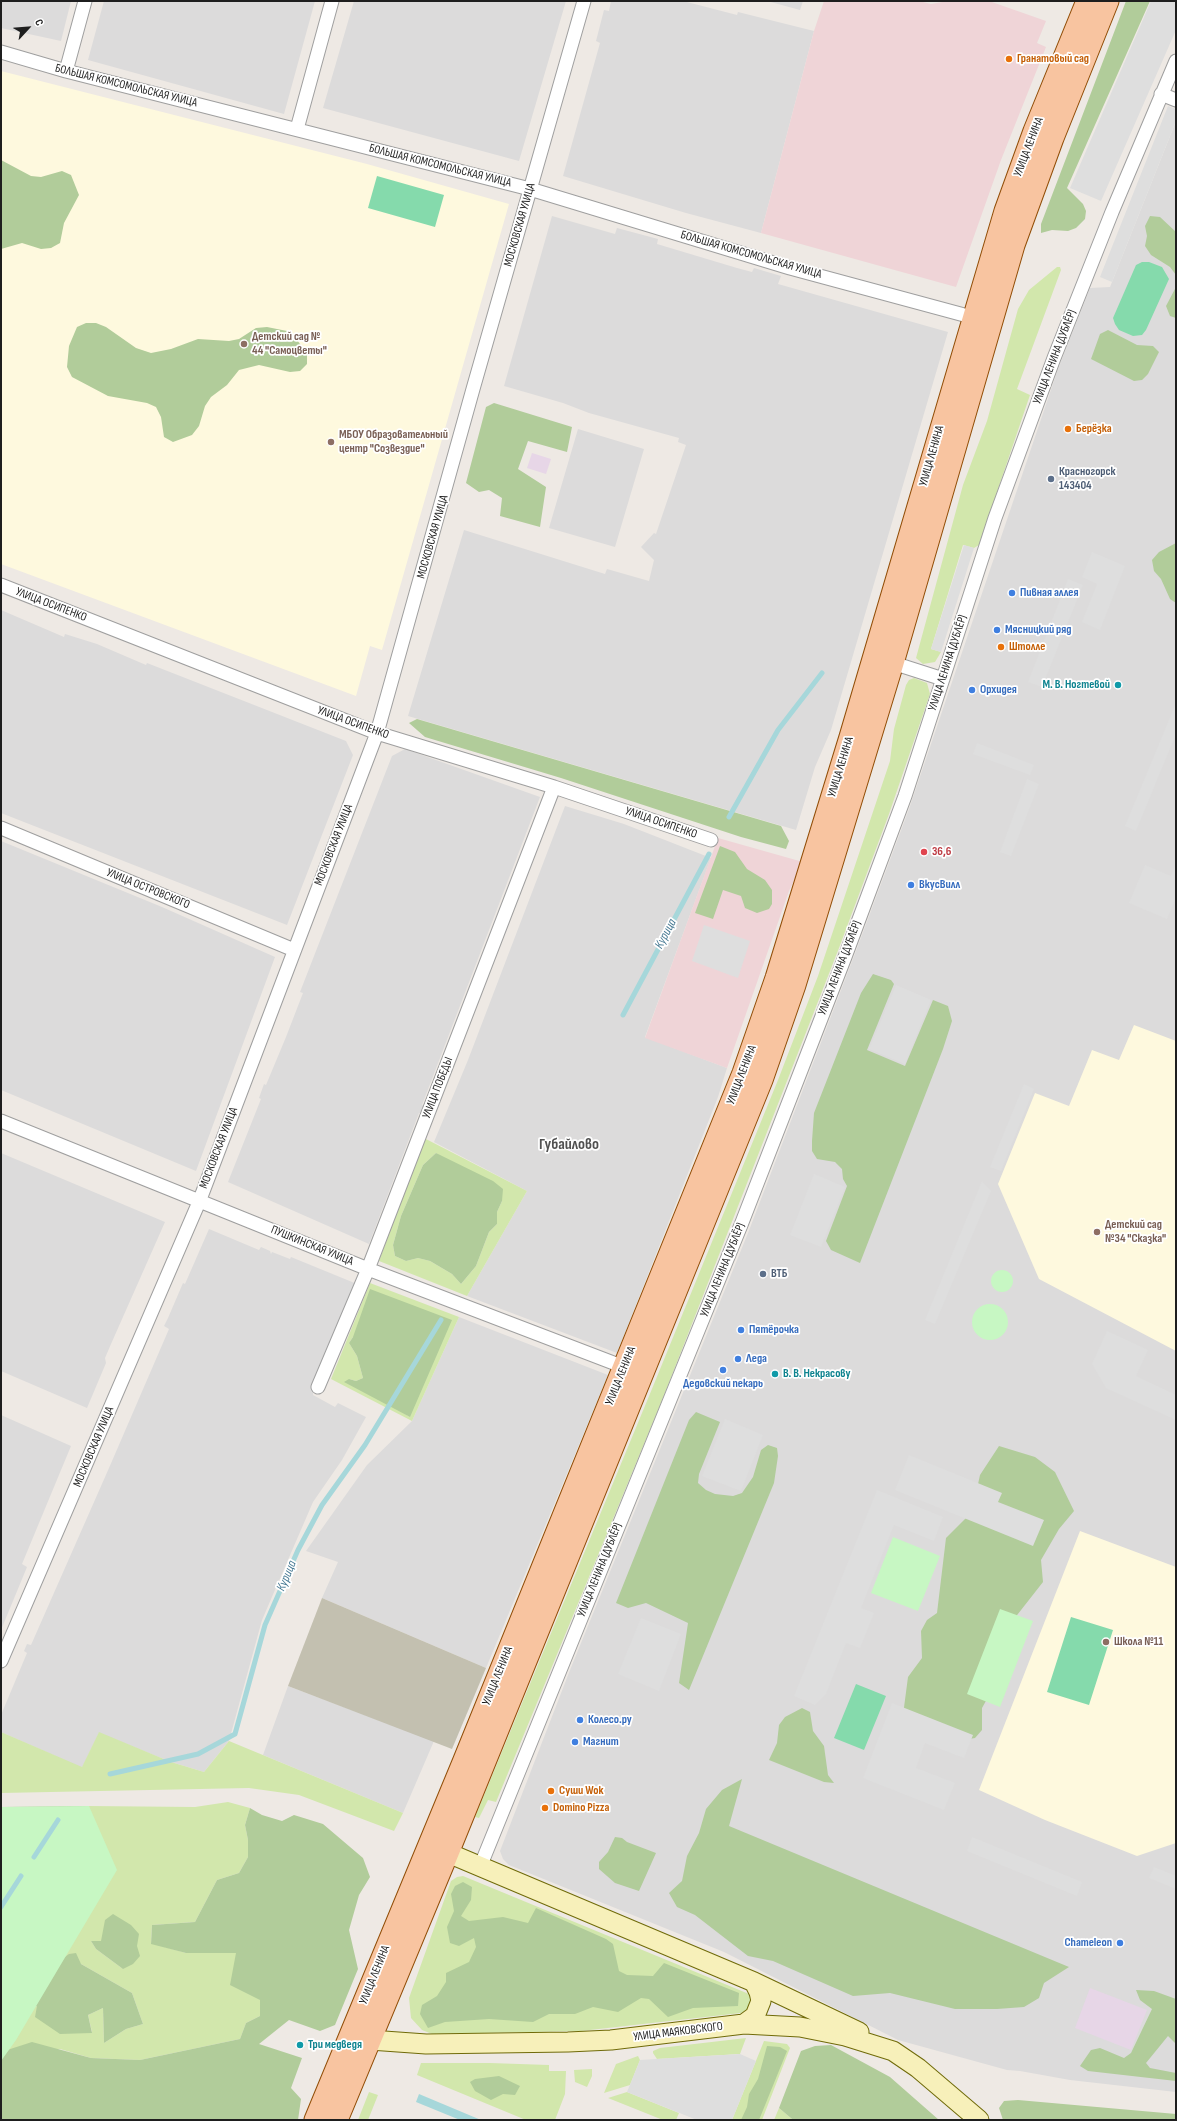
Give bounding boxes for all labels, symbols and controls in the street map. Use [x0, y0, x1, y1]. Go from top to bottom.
north arrow [8, 8, 48, 48]
text: С [32, 17, 46, 28]
place label: Гранатовый сад [1017, 52, 1089, 66]
marker: Гранатовый сад [1004, 54, 1014, 64]
street label: БОЛЬШАЯ КОМСОМОЛЬСКАЯ УЛИЦА [53, 61, 199, 111]
street label: УЛИЦА ЛЕНИНА [1011, 115, 1047, 179]
street label: БОЛЬШАЯ КОМСОМОЛЬСКАЯ УЛИЦА [367, 141, 513, 191]
street label: МОСКОВСКАЯ УЛИЦА [501, 182, 539, 268]
street label: БОЛЬШАЯ КОМСОМОЛЬСКАЯ УЛИЦА [679, 228, 823, 282]
street label: УЛИЦА ЛЕНИНА (ДУБЛЁР) [1030, 308, 1080, 406]
place label: Детский сад № 44 "Самоцветы" [252, 330, 327, 358]
marker: Детский сад № 44 "Самоцветы" [239, 339, 249, 349]
place label: Берёзка [1076, 422, 1112, 436]
street label: УЛИЦА ЛЕНИНА [916, 424, 948, 488]
marker: Берёзка [1063, 424, 1073, 434]
place label: МБОУ Образовательный центр "Созвездие" [339, 428, 448, 456]
marker: МБОУ Образовательный центр "Созвездие" [326, 437, 336, 447]
place label: Красногорск 143404 [1059, 465, 1116, 493]
marker: Красногорск 143404 [1046, 474, 1056, 484]
street label: МОСКОВСКАЯ УЛИЦА [414, 494, 452, 580]
street label: УЛИЦА ОСИПЕНКО [13, 585, 89, 625]
place label: Пивная аллея [1020, 586, 1078, 600]
marker: Пивная аллея [1007, 588, 1017, 598]
street label: УЛИЦА ЛЕНИНА (ДУБЛЁР) [926, 613, 970, 713]
place label: Мясницкий ряд [1005, 623, 1071, 637]
marker: Мясницкий ряд [992, 625, 1002, 635]
place label: Штолле [1009, 640, 1045, 654]
marker: Штолле [996, 642, 1006, 652]
place label: М. В. Ногтевой [1042, 678, 1110, 692]
marker: М. В. Ногтевой [1113, 680, 1123, 690]
place label: Орхидея [980, 683, 1017, 697]
marker: Орхидея [967, 685, 977, 695]
street label: УЛИЦА ОСИПЕНКО [315, 703, 391, 743]
street label: УЛИЦА ЛЕНИНА [825, 735, 857, 799]
street label: МОСКОВСКАЯ УЛИЦА [312, 802, 356, 888]
street label: УЛИЦА ОСИПЕНКО [623, 804, 699, 842]
place label: 36,6 [932, 845, 951, 859]
marker: 36,6 [919, 847, 929, 857]
street label: УЛИЦА ОСТРОВСКОГО [104, 866, 192, 912]
place label: ВкусВилл [919, 878, 960, 892]
marker: ВкусВилл [906, 880, 916, 890]
water label: Курица [652, 916, 680, 952]
street label: УЛИЦА ЛЕНИНА (ДУБЛЁР) [815, 919, 865, 1017]
street label: УЛИЦА ЛЕНИНА [724, 1043, 760, 1107]
street label: УЛИЦА ПОБЕДЫ [420, 1055, 456, 1121]
street label: МОСКОВСКАЯ УЛИЦА [197, 1105, 241, 1191]
district label: Губайлово [539, 1135, 599, 1155]
place label: Детский сад №34 "Сказка" [1105, 1218, 1166, 1246]
street label: УЛИЦА ЛЕНИНА (ДУБЛЁР) [698, 1221, 748, 1319]
street label: ПУШКИНСКАЯ УЛИЦА [269, 1223, 355, 1269]
marker: Детский сад №34 "Сказка" [1092, 1227, 1102, 1237]
place label: ВТБ [771, 1267, 787, 1281]
marker: ВТБ [758, 1269, 768, 1279]
place label: Пятёрочка [749, 1323, 799, 1337]
marker: Пятёрочка [736, 1325, 746, 1335]
street label: УЛИЦА ЛЕНИНА [603, 1344, 639, 1408]
place label: Леда [746, 1352, 767, 1366]
marker: Леда [733, 1354, 743, 1364]
marker: Дедовский пекарь [718, 1365, 728, 1375]
place label: В. В. Некрасову [783, 1367, 851, 1381]
marker: В. В. Некрасову [770, 1369, 780, 1379]
place label: Дедовский пекарь [683, 1377, 763, 1391]
street label: МОСКОВСКАЯ УЛИЦА [71, 1405, 117, 1489]
street label: УЛИЦА ЛЕНИНА (ДУБЛЁР) [575, 1521, 625, 1619]
water label: Курица [274, 1558, 300, 1594]
place label: Школа №11 [1114, 1635, 1163, 1649]
marker: Школа №11 [1101, 1637, 1111, 1647]
street label: УЛИЦА ЛЕНИНА [480, 1644, 516, 1708]
place label: Колесо.ру [588, 1713, 632, 1727]
marker: Колесо.ру [575, 1715, 585, 1725]
place label: Магнит [583, 1735, 619, 1749]
marker: Магнит [570, 1737, 580, 1747]
place label: Суши Wok [559, 1784, 604, 1798]
marker: Суши Wok [546, 1786, 556, 1796]
place label: Domino Pizza [553, 1801, 609, 1815]
marker: Domino Pizza [540, 1803, 550, 1813]
place label: Chameleon [1064, 1936, 1112, 1950]
marker: Chameleon [1115, 1938, 1125, 1948]
street label: УЛИЦА ЛЕНИНА [357, 1943, 393, 2007]
street label: УЛИЦА МАЯКОВСКОГО [632, 2019, 724, 2045]
place label: Три медведя [308, 2038, 362, 2052]
marker: Три медведя [295, 2040, 305, 2050]

